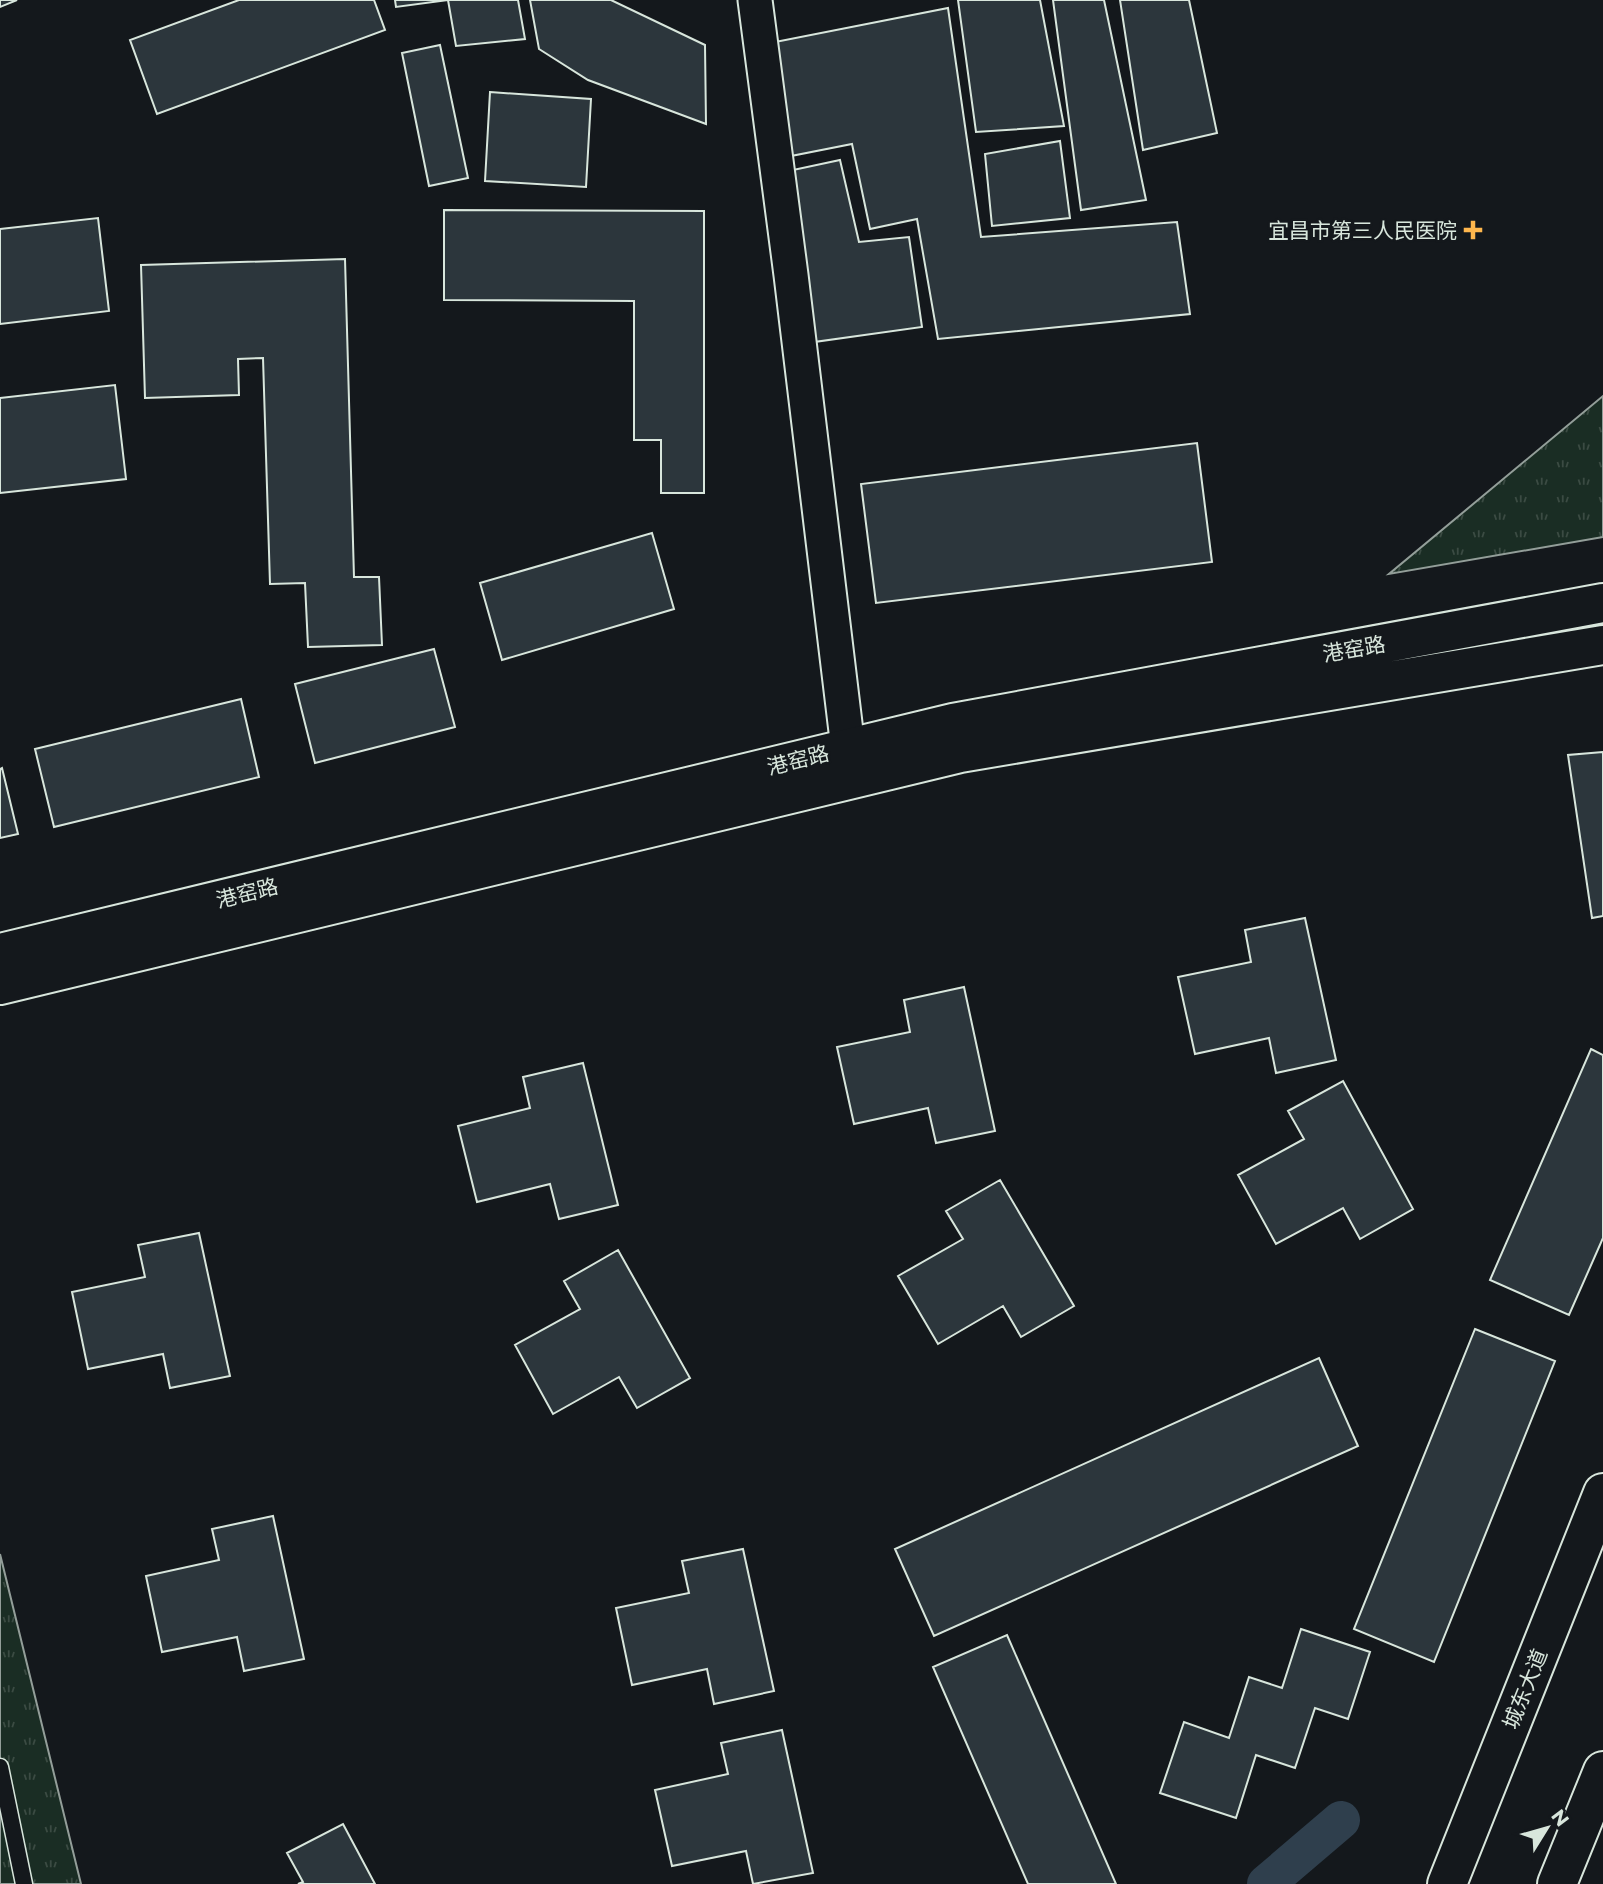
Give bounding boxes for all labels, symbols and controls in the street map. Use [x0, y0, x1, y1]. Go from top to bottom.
place label: 宜昌市第三人民医院 [1268, 218, 1457, 243]
marker: 宜昌市第三人民医院 [1463, 220, 1483, 240]
street label: 港窑路 [1321, 631, 1387, 667]
street label: 港窑路 [764, 740, 832, 780]
street label: 港窑路 [213, 873, 281, 913]
street label: 城东大道 [1498, 1645, 1552, 1733]
north arrow [1512, 1793, 1582, 1863]
text: N [1546, 1805, 1574, 1831]

